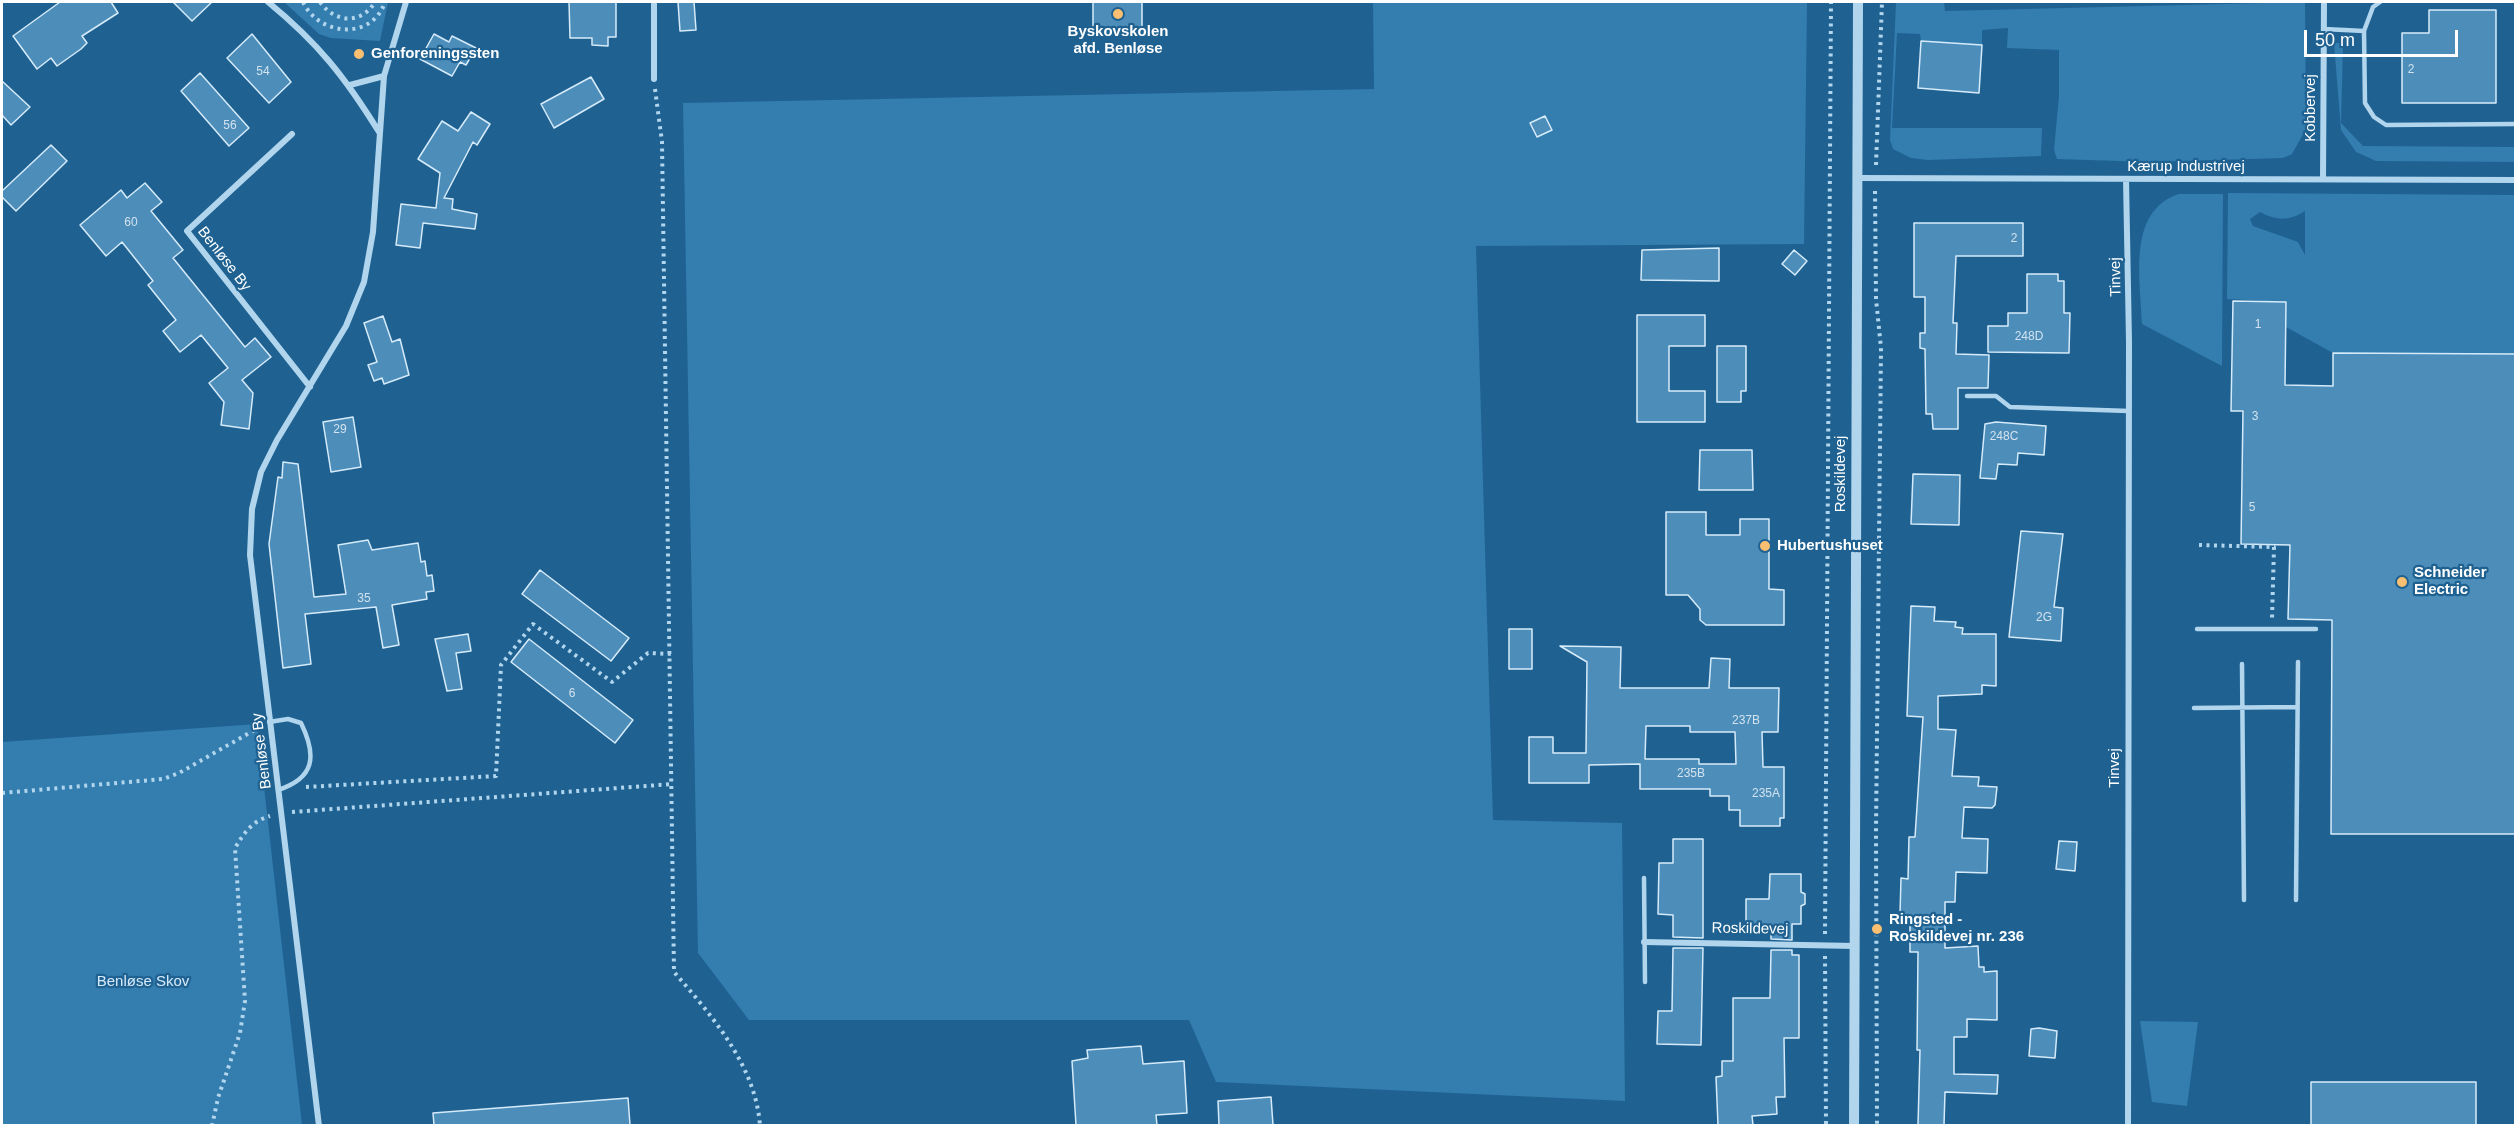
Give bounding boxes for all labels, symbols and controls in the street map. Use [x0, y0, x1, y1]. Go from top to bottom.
marker: Byskovskolen afd. Benløse [1111, 7, 1125, 21]
scale bar [2307, 18, 2462, 56]
place label: Byskovskolen afd. Benløse [1068, 23, 1168, 58]
text: 50 m [2315, 30, 2355, 50]
place label: Genforeningssten [371, 45, 499, 63]
marker: Genforeningssten [352, 47, 366, 61]
house number: 2 [2408, 63, 2414, 77]
house number: 54 [256, 65, 270, 79]
street label: Kobbervej [2302, 74, 2320, 142]
house number: 56 [223, 119, 237, 133]
street label: Kærup Industrivej [2127, 158, 2245, 176]
house number: 60 [124, 216, 138, 230]
street label: Benløse By [193, 223, 255, 295]
house number: 2 [2011, 232, 2017, 246]
street label: Tinvej [2107, 257, 2125, 297]
house number: 1 [2255, 318, 2261, 332]
house number: 248D [2015, 330, 2043, 344]
house number: 3 [2252, 410, 2258, 424]
house number: 29 [333, 423, 347, 437]
house number: 248C [1990, 430, 2018, 444]
street label: Roskildevej [1832, 436, 1850, 512]
house number: 5 [2249, 501, 2255, 515]
place label: Hubertushuset [1777, 537, 1883, 555]
marker: Hubertushuset [1758, 539, 1772, 553]
place label: Schneider Electric [2414, 564, 2487, 599]
marker: Schneider Electric [2395, 575, 2409, 589]
house number: 35 [357, 592, 371, 606]
house number: 2G [2036, 611, 2052, 625]
house number: 6 [569, 687, 575, 701]
street label: Benløse By [248, 712, 276, 790]
house number: 237B [1732, 714, 1760, 728]
street label: Tinvej [2106, 748, 2124, 788]
house number: 235B [1677, 767, 1705, 781]
house number: 235A [1752, 787, 1780, 801]
place label: Ringsted - Roskildevej nr. 236 [1889, 911, 2024, 946]
street label: Roskildevej [1711, 919, 1789, 939]
marker: Ringsted - Roskildevej nr. 236 [1870, 922, 1884, 936]
park label: Benløse Skov [97, 973, 189, 991]

